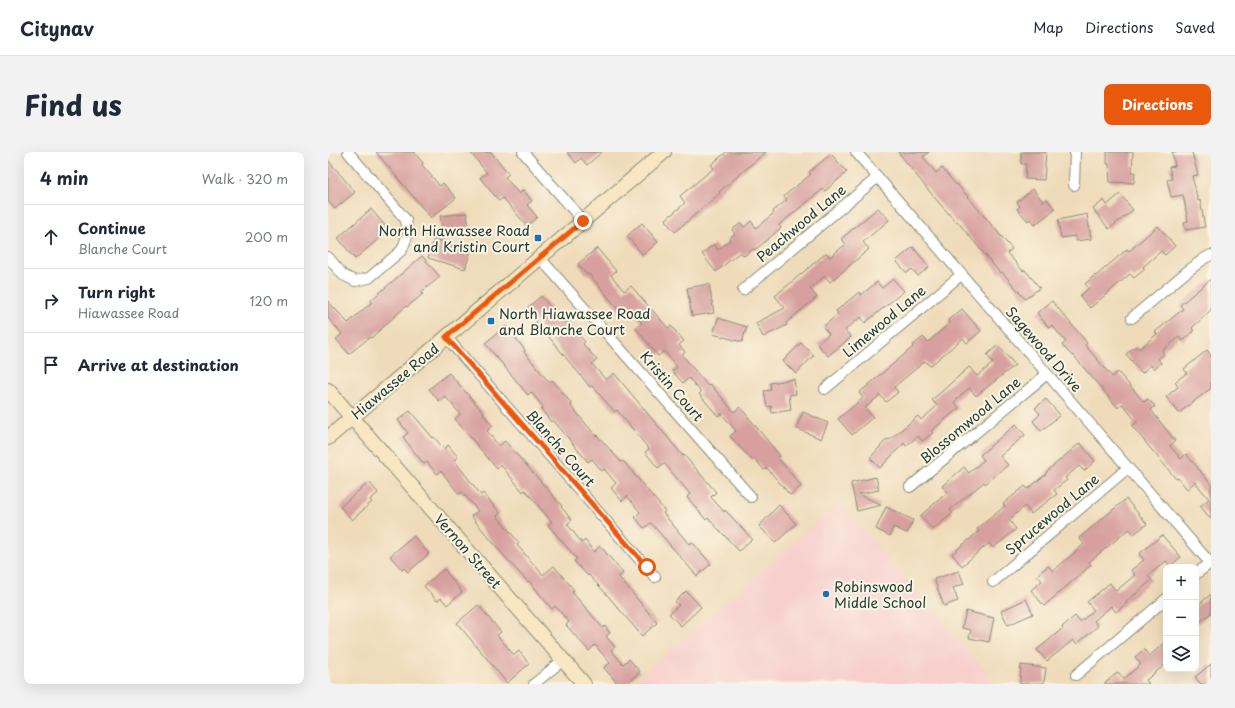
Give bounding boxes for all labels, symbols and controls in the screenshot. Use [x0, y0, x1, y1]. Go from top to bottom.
text: Citynav [20, 14, 94, 42]
text: Map [1033, 17, 1063, 38]
text: Directions [1085, 17, 1153, 38]
text: Saved [1175, 17, 1215, 38]
text: Find us [24, 83, 122, 126]
button: Directions [1104, 84, 1211, 125]
text: 4 min [40, 165, 88, 191]
text: Walk · 320 m [202, 169, 288, 188]
street label: Peachwood Lane [752, 179, 851, 267]
route end [574, 212, 592, 230]
text: Continue [78, 216, 146, 239]
place label: North Hiawassee Road and Kristin Court [378, 220, 530, 257]
icon: ahead [40, 226, 62, 248]
text: 200 m [245, 227, 288, 246]
marker: North Hiawassee Road and Kristin Court [533, 233, 543, 243]
text: Blanche Court [78, 239, 167, 258]
text: Turn right [78, 280, 155, 303]
street label: Limewood Lane [838, 280, 930, 362]
icon: right [40, 290, 62, 312]
text: 120 m [249, 291, 288, 310]
street label: Sagewood Drive [1001, 302, 1087, 396]
text: Hiawassee Road [78, 303, 179, 322]
place label: North Hiawassee Road and Blanche Court [499, 303, 651, 340]
marker: North Hiawassee Road and Blanche Court [486, 316, 496, 326]
street label: Hiawassee Road [346, 338, 444, 424]
street label: Kristin Court [635, 346, 709, 426]
text: Arrive at destination [78, 353, 239, 376]
icon: arrive [40, 354, 62, 376]
street label: Blossomwood Lane [915, 371, 1025, 469]
street label: Blanche Court [522, 405, 601, 491]
street label: Sprucewood Lane [1000, 468, 1104, 560]
street label: Vernon Street [429, 509, 507, 593]
route start [638, 558, 656, 576]
map controls [1163, 564, 1199, 672]
button: + [1163, 564, 1199, 600]
place label: Robinswood Middle School [834, 576, 926, 613]
marker: Robinswood Middle School [821, 589, 831, 599]
button: − [1163, 600, 1199, 636]
button: layers [1163, 636, 1199, 672]

